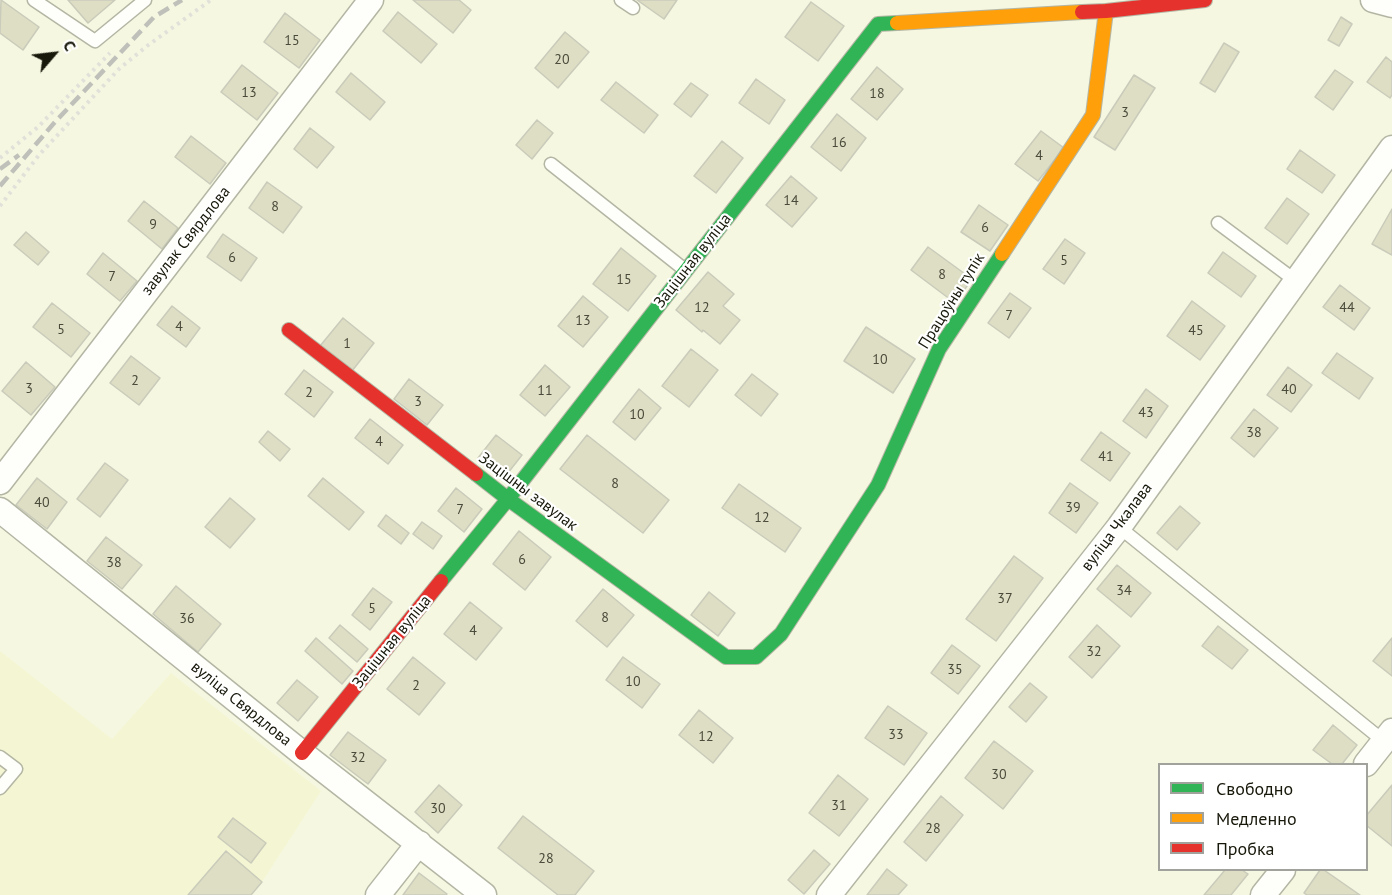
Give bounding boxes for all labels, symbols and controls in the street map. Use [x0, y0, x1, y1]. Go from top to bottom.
north arrow [24, 24, 84, 84]
house number: 15 [284, 33, 300, 49]
text: С [59, 37, 81, 54]
house number: 20 [554, 52, 570, 68]
house number: 13 [241, 85, 257, 101]
house number: 18 [869, 86, 885, 102]
house number: 3 [1121, 105, 1129, 121]
house number: 16 [831, 135, 847, 151]
house number: 4 [1035, 148, 1043, 164]
street label: завулак Свярдлова [137, 183, 235, 299]
house number: 14 [783, 193, 799, 209]
house number: 8 [271, 199, 279, 215]
street label: Зацішная вуліца [650, 210, 736, 312]
house number: 9 [149, 217, 157, 233]
house number: 6 [981, 220, 989, 236]
street label: Працоўны тупік [915, 249, 989, 353]
house number: 6 [228, 250, 236, 266]
house number: 5 [1060, 253, 1068, 269]
house number: 8 [938, 267, 946, 283]
house number: 7 [108, 269, 116, 285]
house number: 15 [616, 272, 632, 288]
house number: 12 [694, 300, 710, 316]
house number: 44 [1339, 300, 1355, 316]
house number: 7 [1005, 308, 1013, 324]
house number: 13 [575, 313, 591, 329]
house number: 4 [175, 319, 183, 335]
house number: 5 [57, 322, 65, 338]
house number: 45 [1188, 323, 1204, 339]
house number: 1 [343, 336, 351, 352]
house number: 10 [872, 352, 888, 368]
house number: 2 [131, 373, 139, 389]
house number: 3 [25, 381, 33, 397]
house number: 40 [1281, 382, 1297, 398]
house number: 11 [537, 383, 553, 399]
house number: 2 [305, 385, 313, 401]
house number: 3 [414, 394, 422, 410]
house number: 43 [1138, 405, 1154, 421]
house number: 10 [629, 407, 645, 423]
house number: 38 [1246, 425, 1262, 441]
house number: 4 [375, 434, 383, 450]
street label: Зацішны завулак [475, 449, 581, 535]
house number: 41 [1098, 449, 1114, 465]
house number: 8 [611, 476, 619, 492]
street label: вуліца Чкалава [1078, 479, 1156, 575]
house number: 40 [34, 495, 50, 511]
house number: 39 [1065, 500, 1081, 516]
house number: 7 [456, 502, 464, 518]
house number: 12 [754, 510, 770, 526]
house number: 6 [518, 552, 526, 568]
house number: 38 [106, 555, 122, 571]
house number: 34 [1116, 583, 1132, 599]
house number: 37 [997, 591, 1013, 607]
street label: Зацішная вуліца [349, 592, 435, 692]
house number: 5 [368, 601, 376, 617]
house number: 8 [601, 610, 609, 626]
house number: 36 [179, 611, 195, 627]
house number: 4 [469, 623, 477, 639]
house number: 32 [1086, 644, 1102, 660]
street label: вуліца Свярдлова [187, 658, 295, 750]
house number: 35 [947, 662, 963, 678]
house number: 10 [625, 674, 641, 690]
house number: 2 [412, 678, 420, 694]
house number: 33 [888, 727, 904, 743]
house number: 12 [698, 729, 714, 745]
house number: 32 [350, 750, 366, 766]
legend [1158, 763, 1368, 871]
house number: 30 [991, 767, 1007, 783]
text: Свободно [1216, 777, 1293, 800]
house number: 31 [831, 798, 847, 814]
house number: 30 [430, 801, 446, 817]
text: Медленно [1216, 807, 1297, 830]
house number: 28 [925, 821, 941, 837]
text: Пробка [1216, 837, 1274, 860]
house number: 28 [538, 851, 554, 867]

